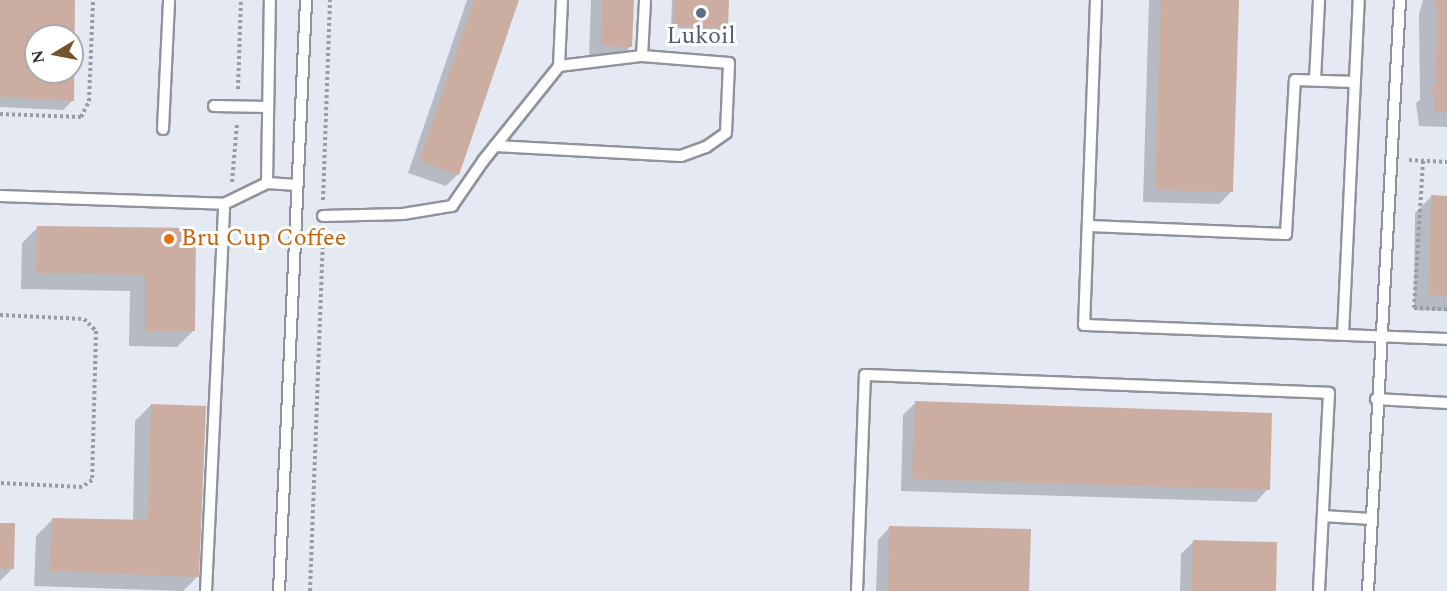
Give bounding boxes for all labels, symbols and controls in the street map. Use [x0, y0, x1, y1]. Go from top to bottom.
marker: Lukoil [694, 6, 708, 20]
place label: Lukoil [666, 23, 736, 51]
north arrow [24, 24, 84, 84]
text: N [25, 48, 51, 65]
place label: Bru Cup Coffee [181, 225, 346, 253]
marker: Bru Cup Coffee [162, 232, 176, 246]

